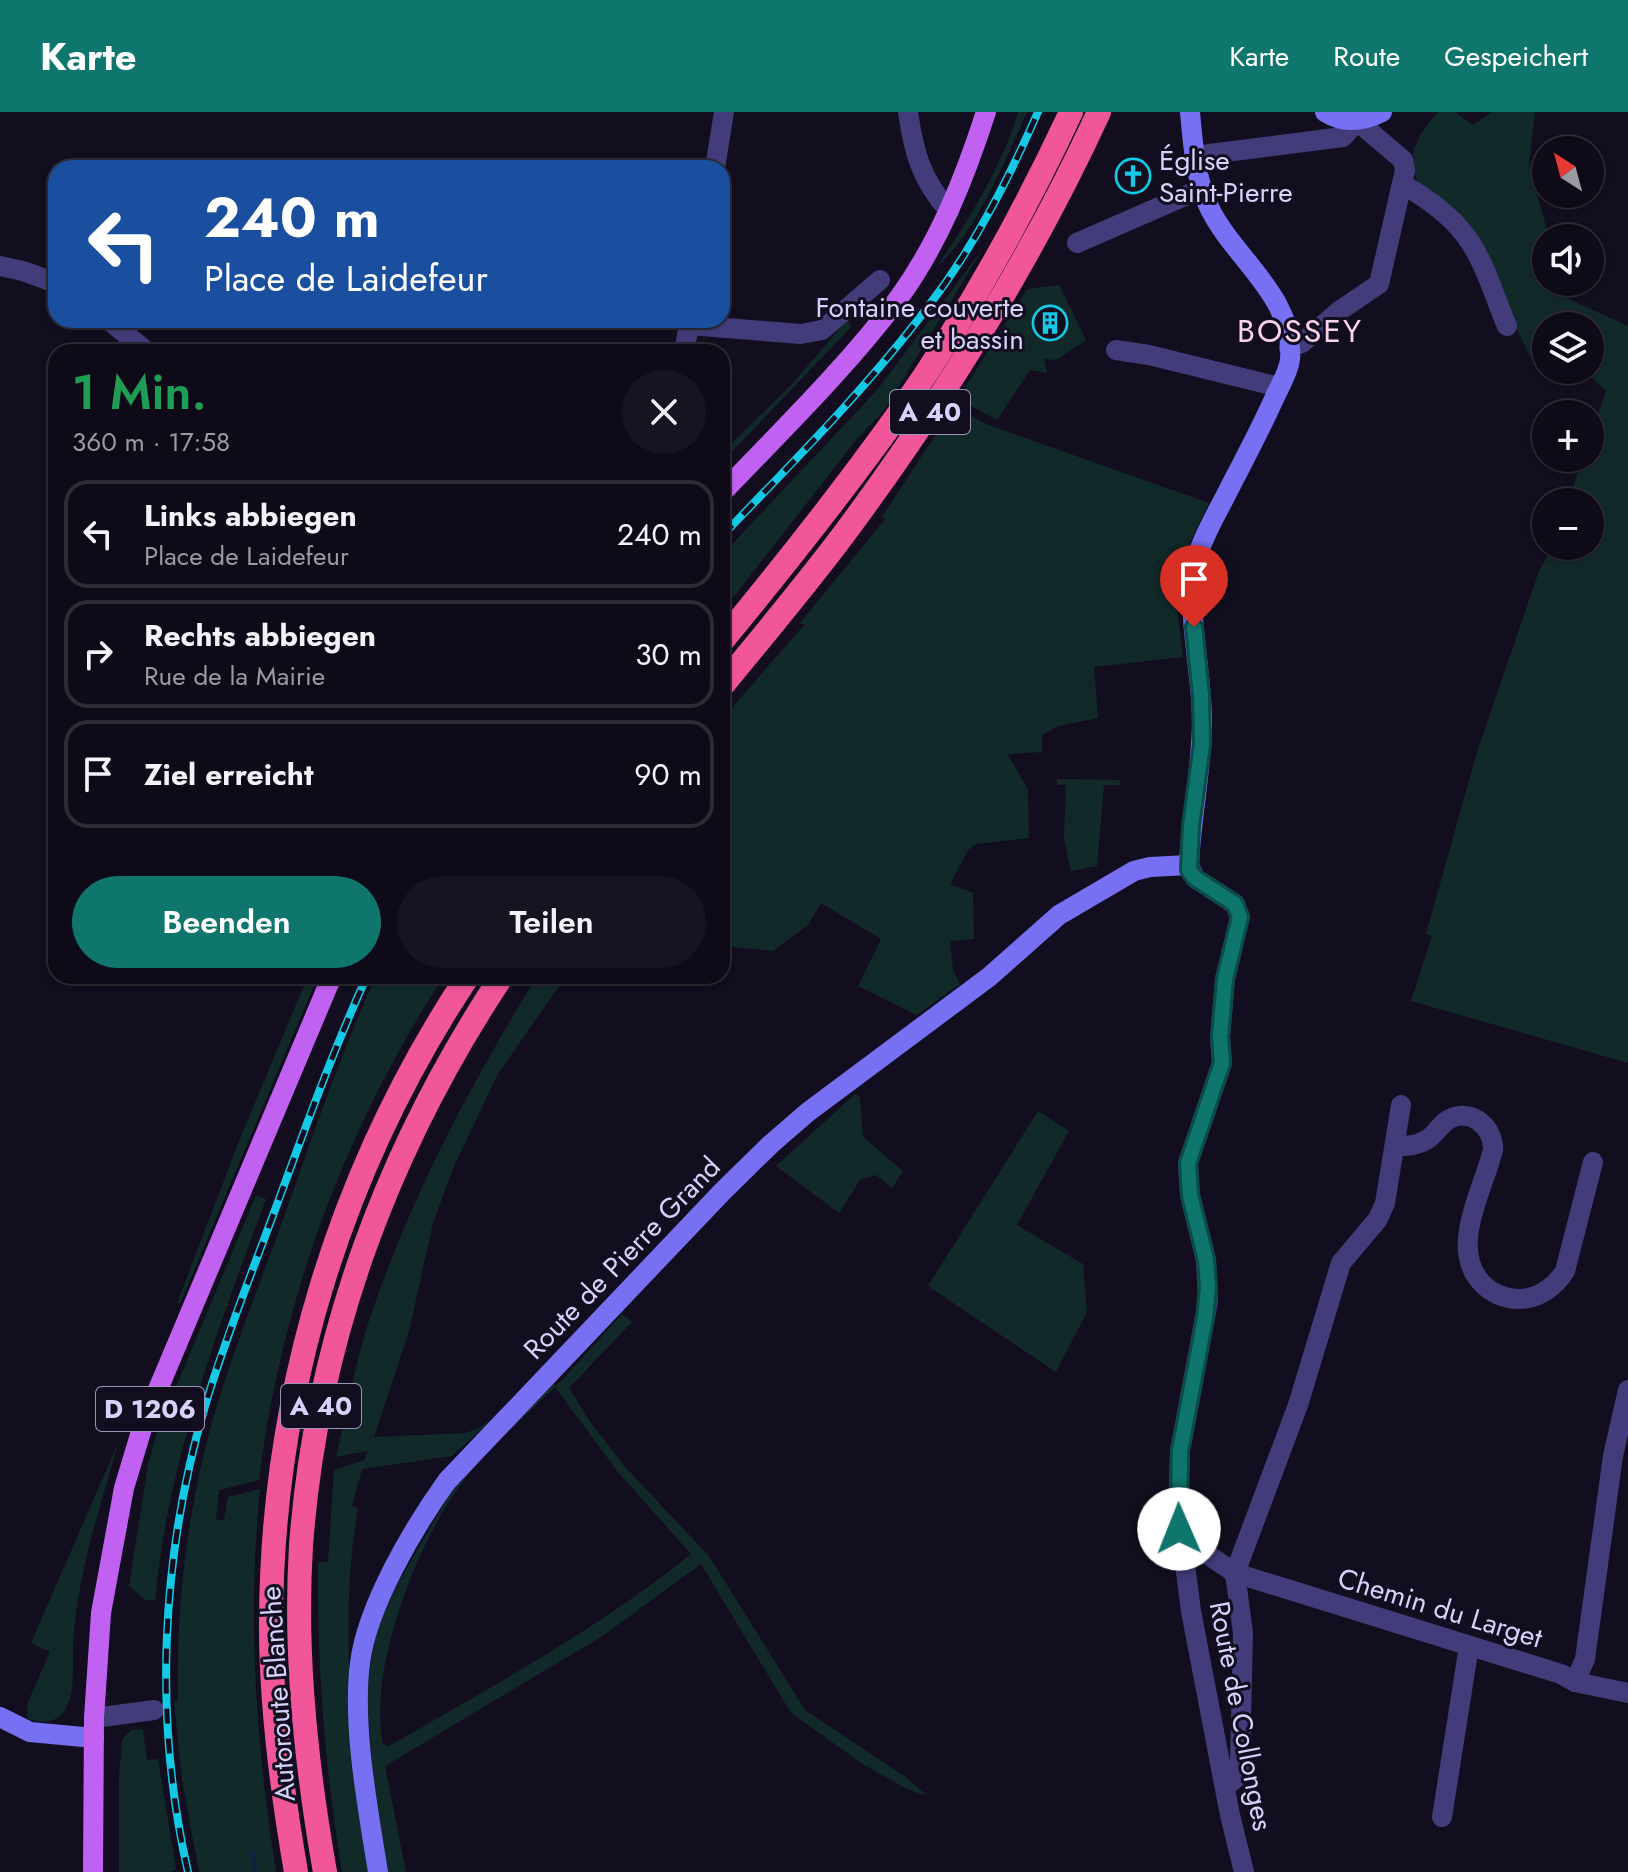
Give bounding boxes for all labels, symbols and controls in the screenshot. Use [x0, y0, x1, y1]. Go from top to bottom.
text: Karte [40, 29, 137, 84]
text: Karte [1229, 36, 1289, 77]
text: Route [1333, 36, 1400, 77]
text: Gespeichert [1444, 36, 1588, 77]
north arrow [1532, 136, 1604, 208]
map controls [1532, 136, 1604, 560]
place label: Église Saint-Pierre [1159, 140, 1293, 213]
church icon: Église Saint-Pierre [1114, 157, 1152, 195]
text: 240 m [204, 177, 380, 258]
icon: left [72, 192, 176, 296]
button: sound [1532, 224, 1604, 296]
text: Place de Laidefeur [204, 252, 488, 304]
place label: Fontaine couverte et bassin [815, 287, 1024, 360]
building icon: Fontaine couverte et bassin [1031, 304, 1069, 342]
district label: BOSSEY [1237, 308, 1363, 354]
button: layers [1532, 312, 1604, 384]
text: 1 Min. [72, 358, 207, 427]
button: close [622, 370, 706, 454]
road number: A 40 [890, 390, 970, 434]
button: + [1532, 400, 1604, 472]
text: 360 m · 17:58 [72, 423, 230, 461]
button: − [1532, 488, 1604, 560]
text: Links abbiegen [144, 494, 357, 537]
icon: left [76, 512, 120, 556]
text: 240 m [617, 513, 702, 556]
text: Place de Laidefeur [144, 537, 349, 575]
pin [1160, 545, 1228, 627]
icon: arrive [1172, 557, 1216, 601]
text: Rechts abbiegen [144, 614, 376, 657]
icon: right [76, 632, 120, 676]
text: 30 m [635, 633, 702, 676]
text: Rue de la Mairie [144, 657, 325, 695]
icon: arrive [76, 752, 120, 796]
text: Ziel erreicht [144, 753, 313, 796]
text: 90 m [634, 753, 702, 796]
button: Beenden [72, 876, 381, 968]
button: Teilen [397, 876, 706, 968]
street label: Route de Pierre Grand [514, 1147, 730, 1369]
road number: A 40 [281, 1384, 361, 1428]
road number: D 1206 [96, 1387, 204, 1431]
position arrow [1137, 1487, 1221, 1571]
street label: Chemin du Larget [1333, 1557, 1548, 1659]
street label: Autoroute Blanche [250, 1585, 306, 1803]
street label: Route de Collonges [1199, 1598, 1283, 1834]

